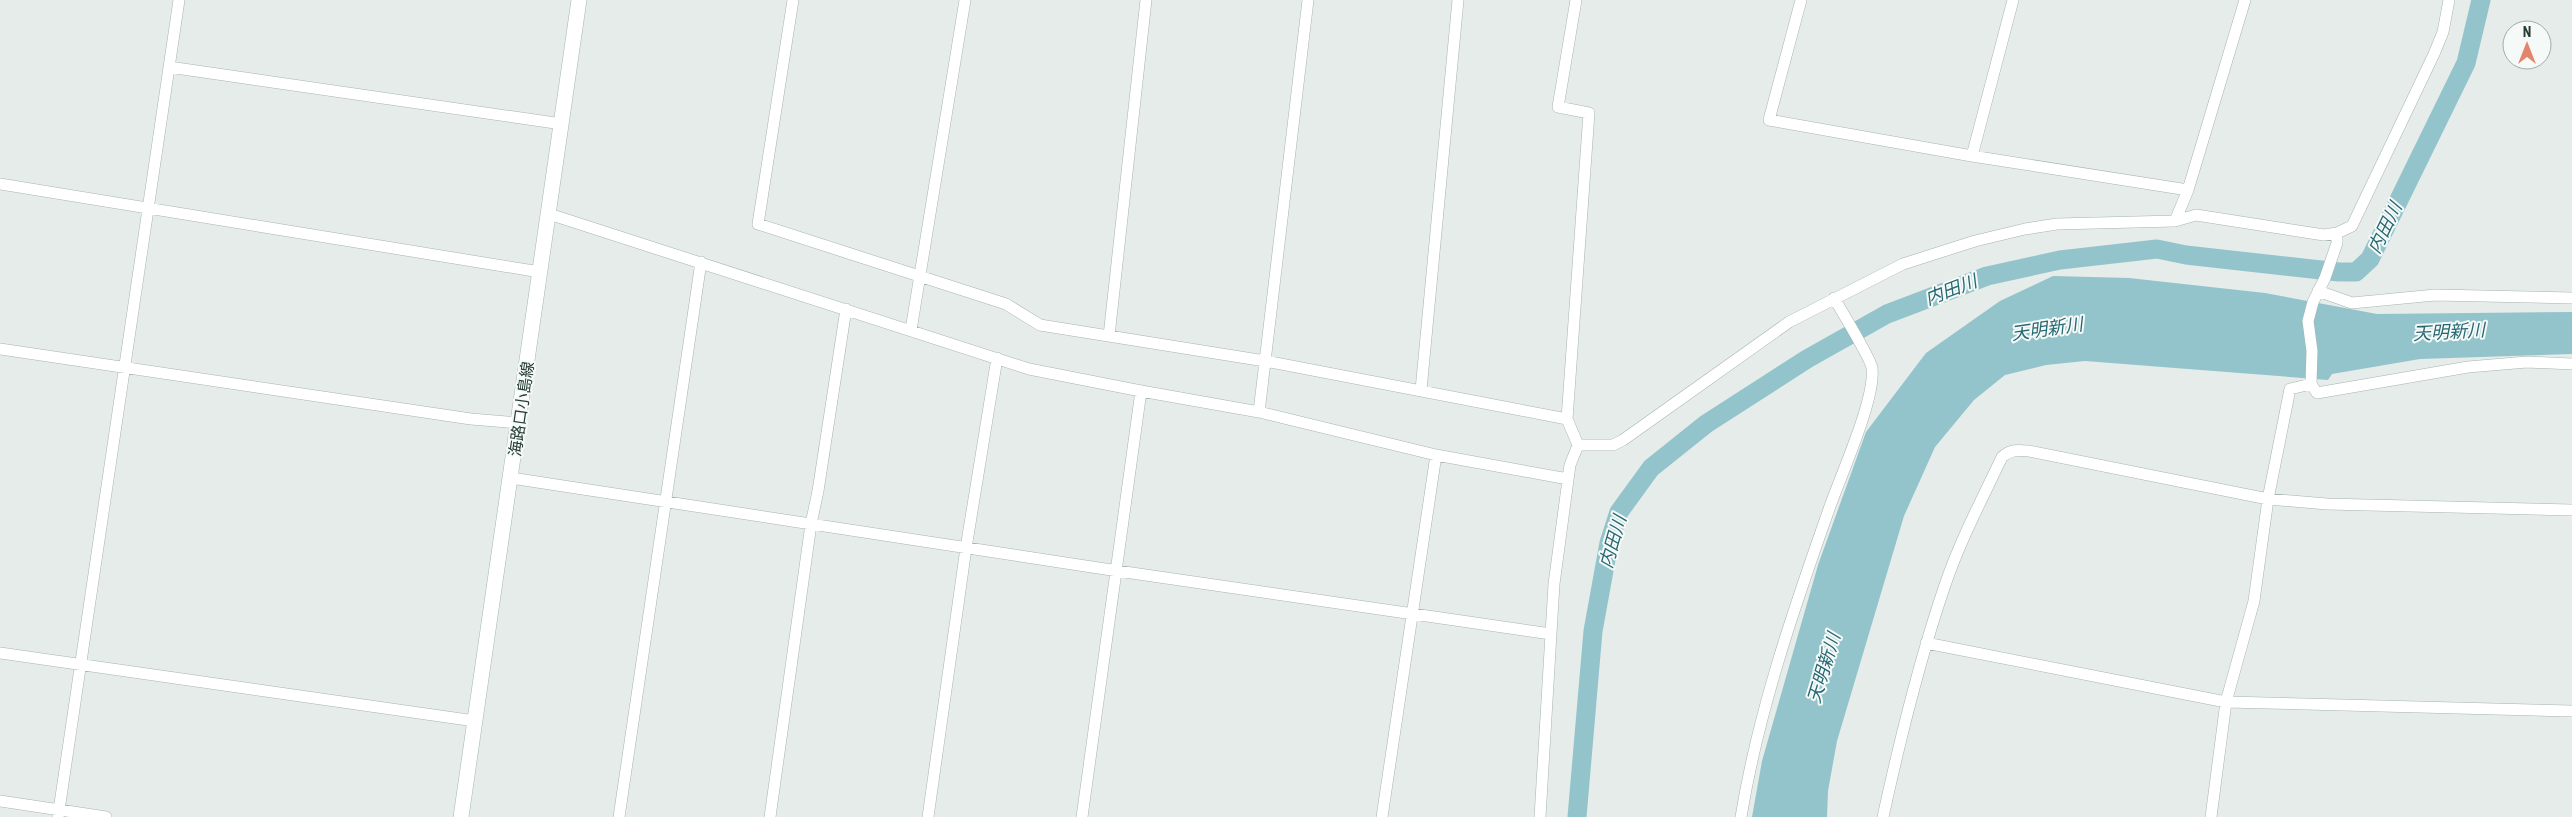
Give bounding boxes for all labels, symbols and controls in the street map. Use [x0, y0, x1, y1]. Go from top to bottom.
north arrow [2502, 20, 2552, 70]
text: N [2523, 24, 2531, 40]
water label: 内田川 [2363, 197, 2407, 257]
water label: 内田川 [1922, 269, 1982, 309]
water label: 天明新川 [2010, 313, 2086, 344]
water label: 天明新川 [2412, 319, 2487, 344]
street label: 海路口小島線 [505, 360, 538, 458]
water label: 内田川 [1595, 511, 1631, 571]
water label: 天明新川 [1803, 628, 1845, 705]

